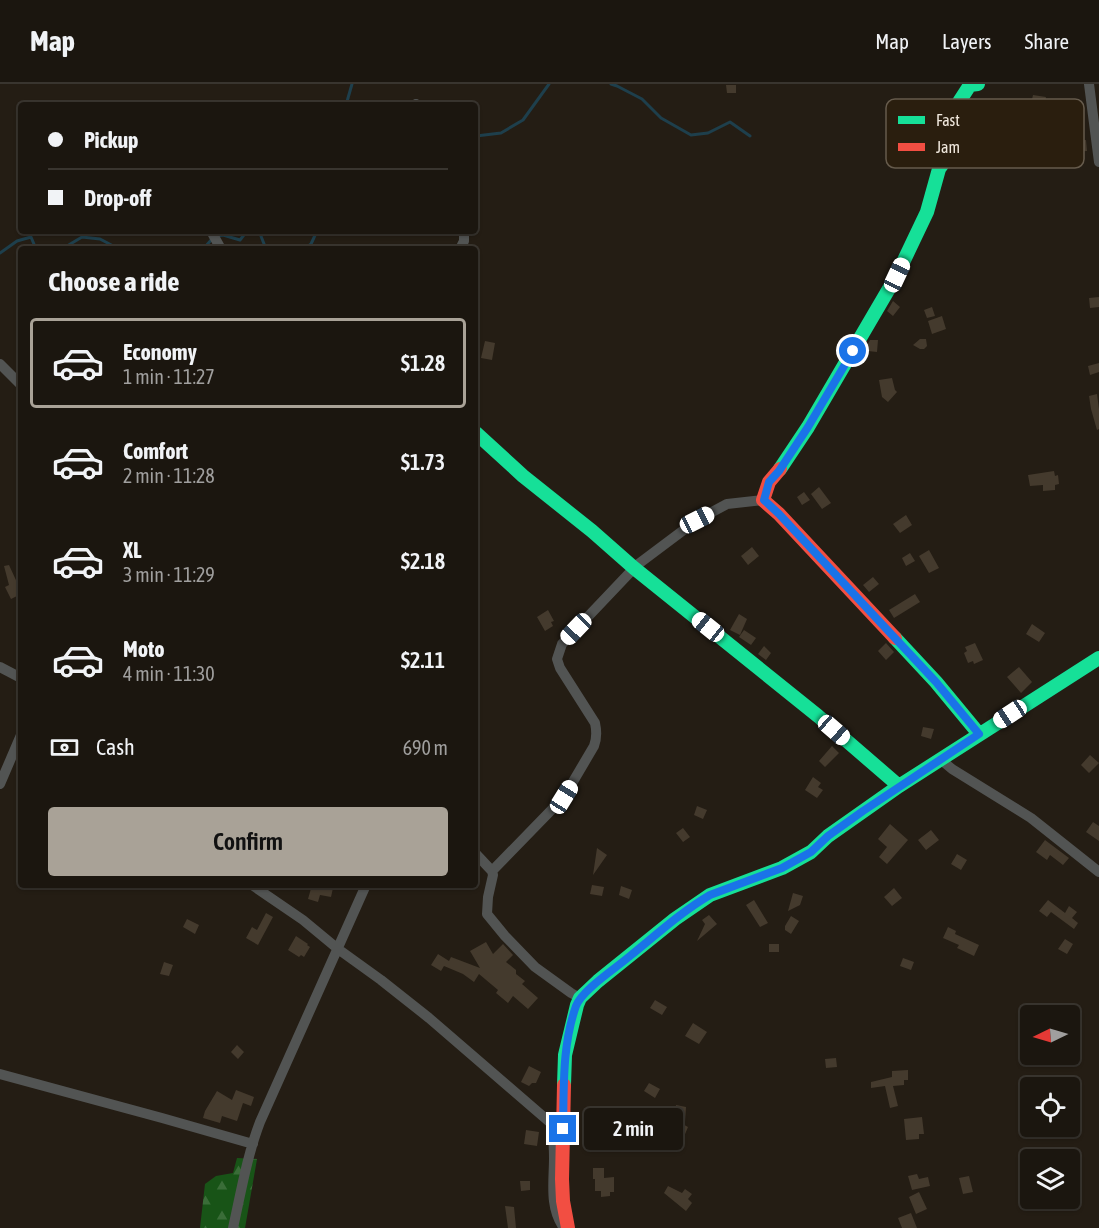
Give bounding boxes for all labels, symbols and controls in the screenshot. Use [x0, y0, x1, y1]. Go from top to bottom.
text: Map [30, 25, 75, 57]
text: Map [875, 29, 909, 53]
text: Layers [942, 29, 992, 53]
text: Share [1025, 29, 1069, 53]
legend [886, 99, 1084, 168]
text: Fast [936, 111, 960, 129]
text: Pickup [84, 127, 139, 153]
text: Jam [936, 138, 960, 156]
text: Drop-off [84, 185, 151, 211]
car [881, 255, 913, 295]
text: Choose a ride [48, 266, 180, 297]
icon: car [51, 336, 105, 390]
route start [839, 337, 866, 364]
text: Economy [123, 339, 197, 365]
text: $1.28 [401, 350, 445, 376]
text: 1 min · 11:27 [123, 365, 215, 388]
icon: car [51, 435, 105, 489]
text: Comfort [123, 438, 188, 464]
text: $1.73 [401, 449, 445, 475]
text: 2 min · 11:28 [123, 464, 215, 487]
car [677, 504, 717, 536]
icon: car [51, 534, 105, 588]
text: XL [123, 537, 141, 563]
text: $2.18 [401, 548, 445, 574]
text: 3 min · 11:29 [123, 563, 215, 586]
car [688, 609, 728, 645]
car [557, 610, 595, 648]
icon: car [51, 633, 105, 687]
text: Moto [123, 636, 165, 662]
text: $2.11 [401, 647, 445, 673]
text: 4 min · 11:30 [123, 662, 215, 685]
car [990, 697, 1030, 731]
car [815, 711, 853, 749]
icon: cash [48, 731, 81, 764]
text: Cash [96, 734, 135, 760]
text: 690 m [403, 736, 448, 759]
car [547, 777, 581, 817]
button: Confirm [48, 807, 448, 876]
north arrow [1020, 1005, 1080, 1065]
map controls [1020, 1005, 1080, 1209]
button: locate [1020, 1077, 1080, 1137]
callout: 2 min [584, 1108, 683, 1150]
route end [549, 1115, 576, 1142]
text: 2 min [613, 1117, 654, 1140]
button: layers [1020, 1149, 1080, 1209]

